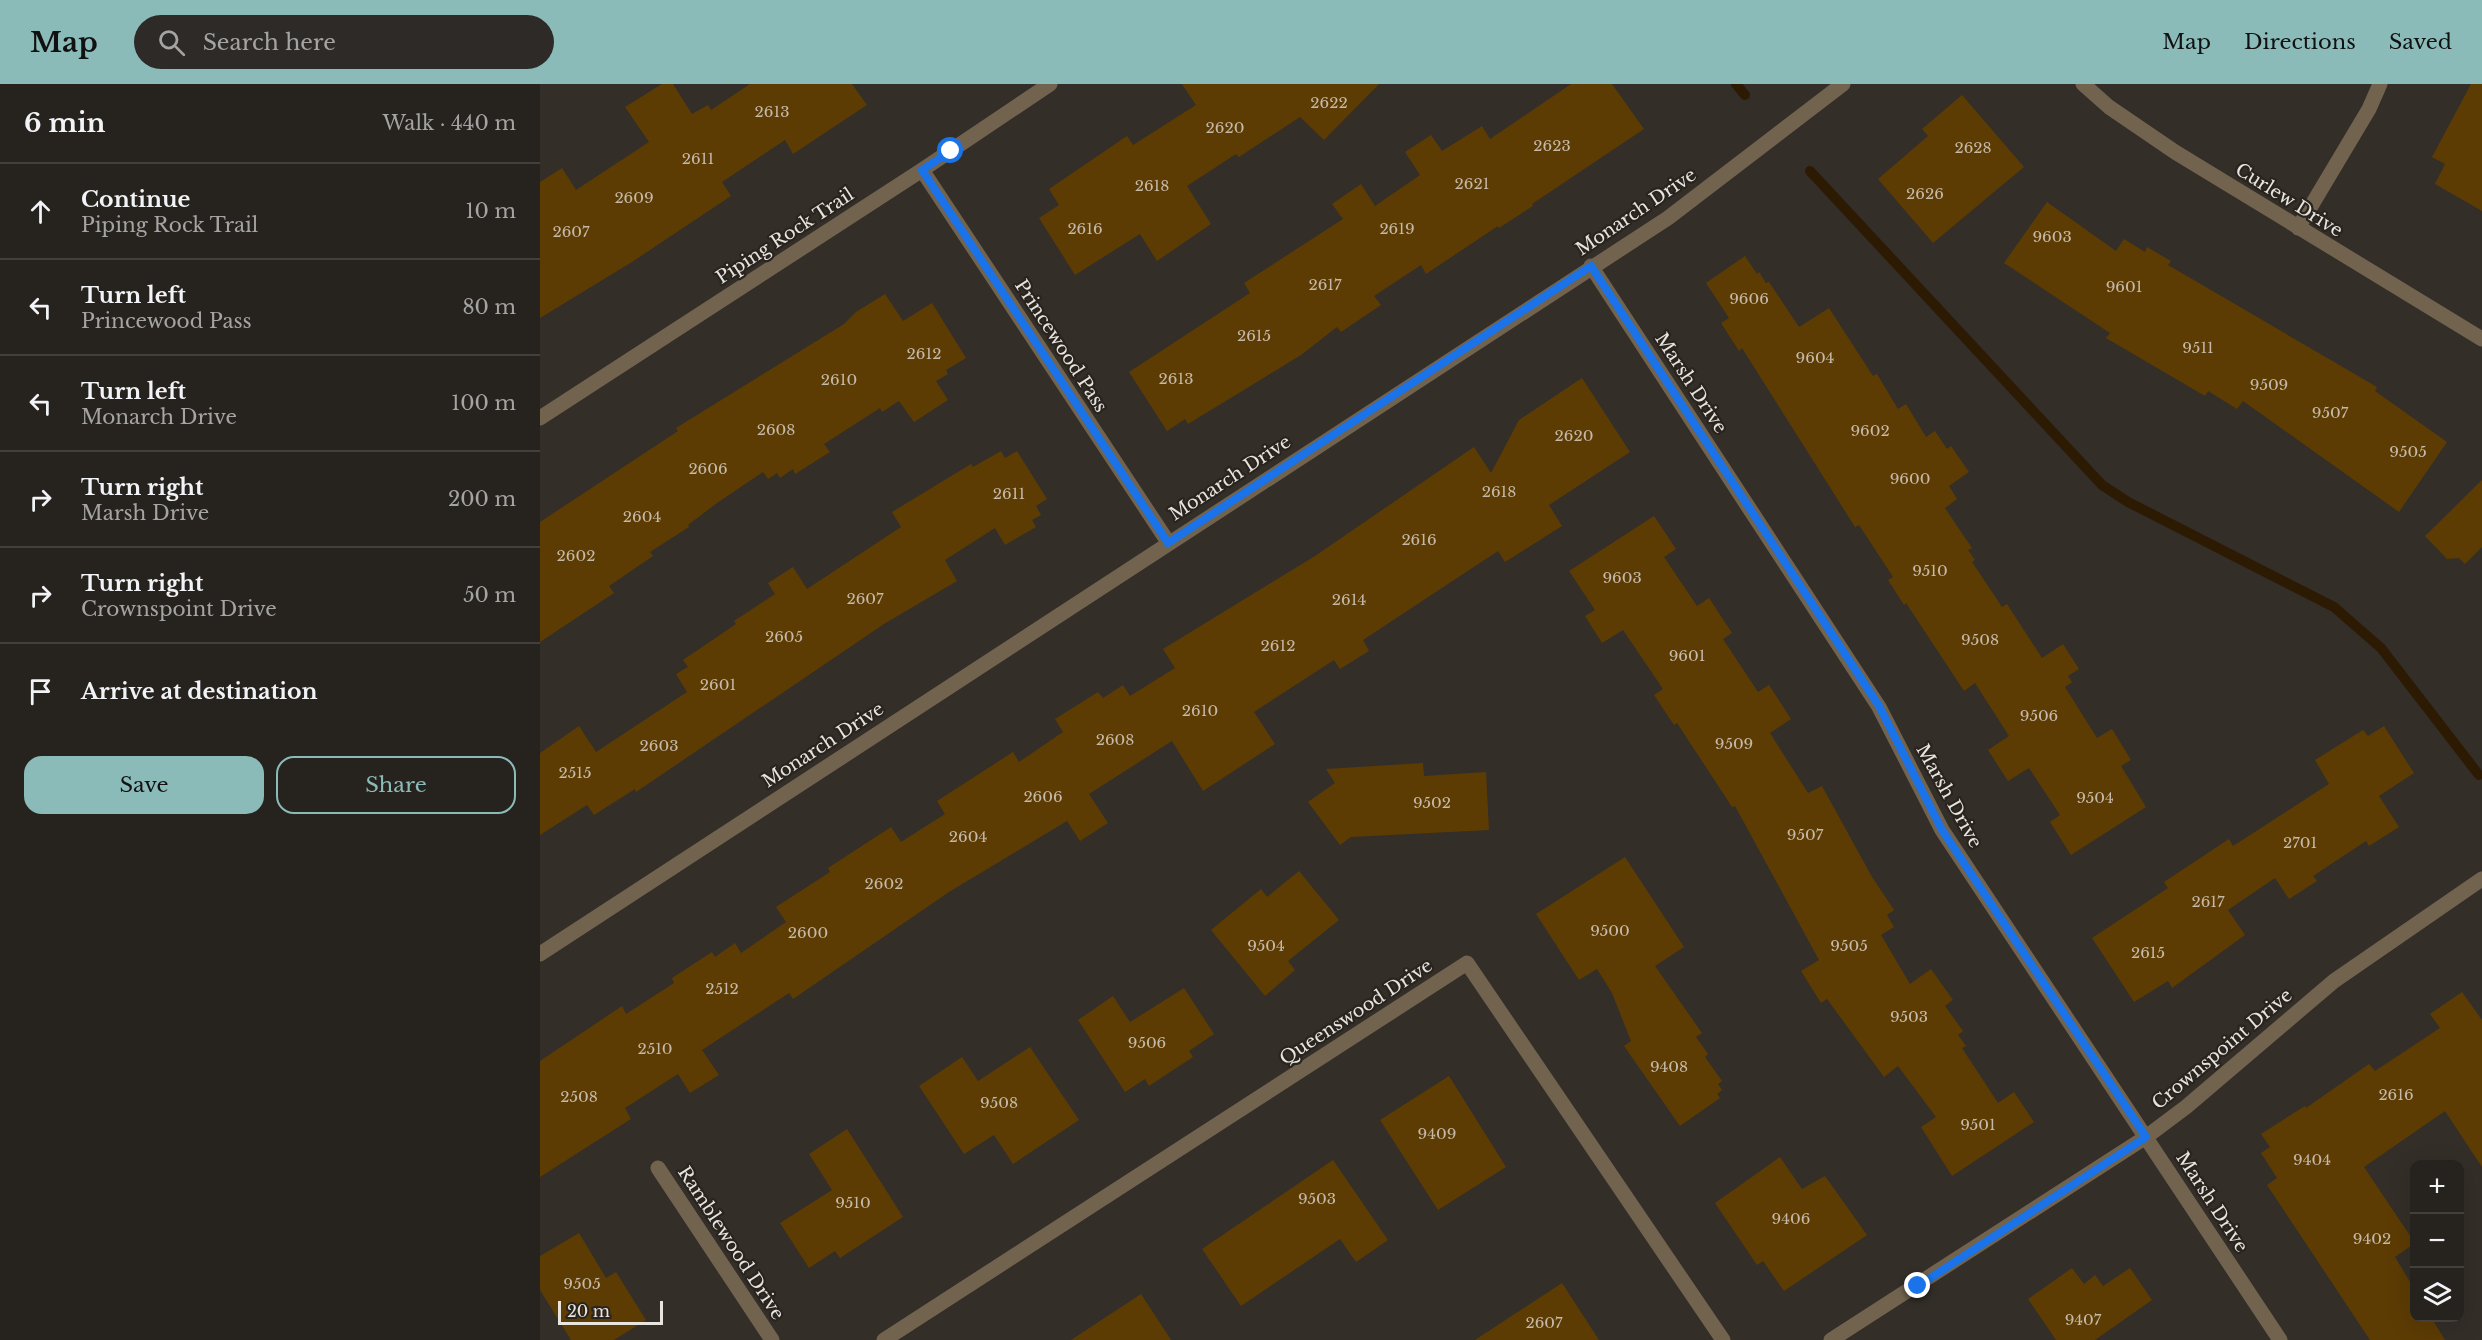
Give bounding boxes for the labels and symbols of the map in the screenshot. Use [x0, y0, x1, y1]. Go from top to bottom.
house number: 2622 [1310, 93, 1348, 112]
house number: 2613 [755, 102, 789, 121]
house number: 2620 [1206, 118, 1244, 137]
house number: 2623 [1533, 136, 1571, 155]
route start [937, 137, 963, 163]
house number: 2628 [1954, 138, 1992, 157]
house number: 2611 [682, 149, 714, 168]
street label: Curlew Drive [2231, 158, 2347, 242]
street label: Monarch Drive [1572, 164, 1700, 260]
house number: 2621 [1455, 174, 1489, 193]
house number: 2618 [1135, 176, 1169, 195]
street label: Piping Rock Trail [712, 183, 858, 289]
house number: 2626 [1906, 184, 1944, 203]
house number: 2609 [614, 188, 654, 207]
house number: 2616 [1067, 219, 1103, 238]
house number: 2619 [1379, 219, 1415, 238]
house number: 2607 [552, 222, 590, 241]
house number: 9603 [2032, 227, 2072, 246]
house number: 2617 [1308, 275, 1342, 294]
street label: Princewood Pass [1010, 276, 1112, 416]
house number: 9601 [2106, 277, 2142, 296]
house number: 9606 [1729, 289, 1769, 308]
house number: 2615 [1237, 326, 1271, 345]
street label: Marsh Drive [1650, 329, 1732, 437]
house number: 9511 [2182, 338, 2214, 357]
house number: 2612 [907, 344, 941, 363]
house number: 9604 [1796, 348, 1834, 367]
house number: 2613 [1159, 369, 1193, 388]
house number: 2610 [821, 370, 857, 389]
house number: 9509 [2250, 375, 2288, 394]
house number: 9507 [2312, 403, 2349, 422]
house number: 2608 [757, 420, 795, 439]
house number: 9602 [1850, 421, 1890, 440]
house number: 2620 [1555, 426, 1593, 445]
street label: Monarch Drive [1165, 431, 1295, 525]
house number: 9505 [2389, 442, 2427, 461]
house number: 2606 [688, 459, 728, 478]
house number: 9600 [1890, 469, 1930, 488]
house number: 2618 [1482, 482, 1516, 501]
house number: 2611 [993, 484, 1025, 503]
house number: 2604 [623, 507, 661, 526]
house number: 2616 [1401, 530, 1437, 549]
house number: 2602 [557, 546, 595, 565]
house number: 9510 [1912, 561, 1948, 580]
house number: 9603 [1602, 568, 1642, 587]
house number: 2607 [846, 589, 884, 608]
house number: 2614 [1332, 590, 1366, 609]
house number: 2605 [765, 627, 803, 646]
house number: 9508 [1961, 630, 1999, 649]
house number: 2612 [1261, 636, 1295, 655]
house number: 9601 [1669, 646, 1705, 665]
house number: 2601 [700, 675, 736, 694]
street label: Monarch Drive [758, 698, 888, 792]
house number: 2610 [1182, 701, 1218, 720]
house number: 9506 [2020, 706, 2058, 725]
house number: 2608 [1096, 730, 1134, 749]
house number: 9509 [1715, 734, 1753, 753]
house number: 2603 [640, 736, 678, 755]
street label: Marsh Drive [1911, 740, 1987, 852]
house number: 2515 [559, 763, 591, 782]
house number: 2606 [1023, 787, 1063, 806]
house number: 9504 [2076, 788, 2114, 807]
house number: 9502 [1413, 793, 1451, 812]
house number: 9507 [1787, 825, 1824, 844]
house number: 2604 [949, 827, 987, 846]
house number: 2701 [2283, 833, 2317, 852]
house number: 2602 [865, 874, 903, 893]
house number: 2617 [2191, 892, 2225, 911]
house number: 9500 [1590, 921, 1630, 940]
house number: 2600 [788, 923, 828, 942]
house number: 9504 [1247, 936, 1285, 955]
house number: 9505 [1830, 936, 1868, 955]
house number: 2615 [2131, 943, 2165, 962]
street label: Queenswood Drive [1276, 954, 1436, 1070]
house number: 2512 [705, 979, 739, 998]
street label: Crownspoint Drive [2147, 984, 2297, 1114]
house number: 9503 [1890, 1007, 1928, 1026]
house number: 9506 [1128, 1033, 1166, 1052]
house number: 2510 [637, 1039, 673, 1058]
house number: 9408 [1650, 1057, 1688, 1076]
house number: 2616 [2378, 1085, 2414, 1104]
house number: 2508 [560, 1087, 598, 1106]
house number: 9508 [980, 1093, 1018, 1112]
house number: 9501 [1960, 1115, 1996, 1134]
house number: 9409 [1418, 1124, 1456, 1143]
street label: Marsh Drive [2171, 1148, 2253, 1256]
house number: 9404 [2293, 1150, 2331, 1169]
street label: Ramblewood Drive [673, 1162, 789, 1324]
house number: 9503 [1298, 1189, 1336, 1208]
house number: 9510 [835, 1193, 871, 1212]
house number: 9406 [1772, 1209, 1810, 1228]
house number: 9402 [2353, 1229, 2391, 1248]
route end [1904, 1272, 1930, 1298]
house number: 9505 [563, 1274, 601, 1293]
scale bar [558, 1298, 663, 1326]
house number: 9407 [2065, 1310, 2102, 1329]
house number: 2607 [1525, 1313, 1563, 1332]

